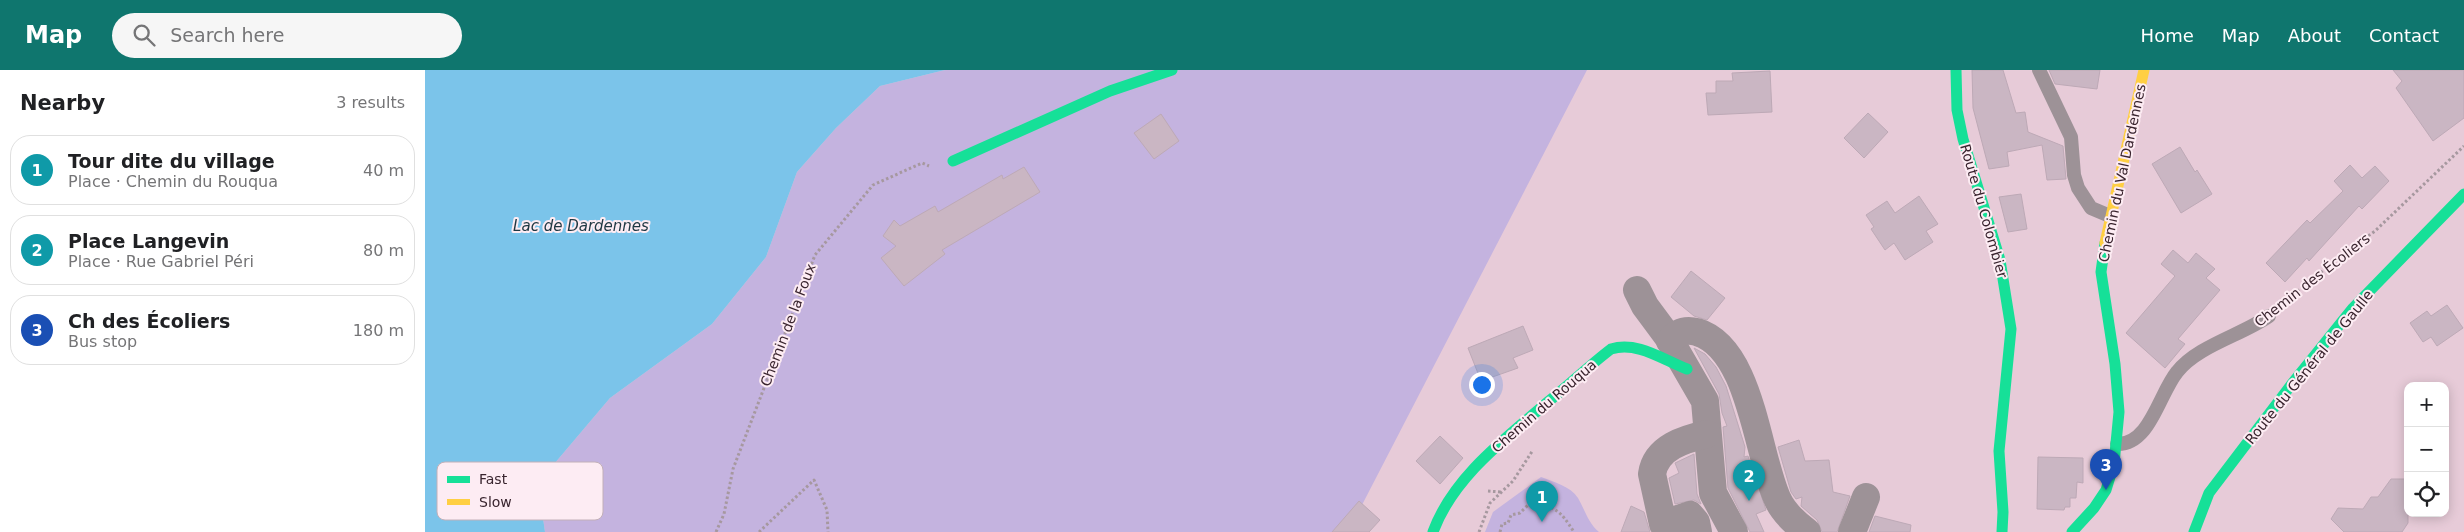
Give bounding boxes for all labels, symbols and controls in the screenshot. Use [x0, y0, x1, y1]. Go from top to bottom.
search box [112, 13, 462, 58]
text: Map [25, 21, 82, 49]
icon: search [130, 21, 158, 49]
text: Search here [170, 24, 284, 46]
text: Home [2141, 25, 2194, 46]
text: Map [2222, 25, 2260, 46]
text: About [2288, 25, 2341, 46]
text: Contact [2369, 25, 2439, 46]
street label: Chemin du Val Dardennes [2095, 82, 2149, 264]
text: Nearby [20, 91, 105, 115]
text: 3 results [336, 93, 405, 112]
street label: Route du Colombier [1957, 142, 2011, 280]
text: Tour dite du village [68, 150, 275, 172]
text: 1 [31, 161, 43, 180]
text: 40 m [363, 161, 404, 180]
text: Place · Chemin du Rouqua [68, 172, 278, 191]
water label: Lac de Dardennes [513, 217, 649, 235]
text: Place Langevin [68, 230, 229, 252]
street label: Chemin des Écoliers [2251, 230, 2373, 330]
text: 2 [31, 241, 43, 260]
text: 80 m [363, 241, 404, 260]
text: Place · Rue Gabriel Péri [68, 252, 254, 271]
street label: Chemin de la Foux [757, 261, 819, 389]
street label: Route du Général de Gaulle [2242, 287, 2376, 447]
text: Ch des Écoliers [68, 310, 230, 332]
text: 3 [31, 321, 43, 340]
text: 180 m [353, 321, 404, 340]
text: Bus stop [68, 332, 137, 351]
street label: Chemin du Rouqua [1488, 356, 1600, 456]
your location [1469, 372, 1495, 398]
map controls [2404, 382, 2449, 517]
button: + [2404, 382, 2449, 427]
button: − [2404, 427, 2449, 472]
pin: 3 [2090, 449, 2122, 490]
pin: 2 [1733, 460, 1765, 501]
legend [437, 462, 603, 520]
text: Fast [479, 471, 508, 487]
button: locate [2404, 472, 2449, 517]
pin: 1 [1526, 481, 1558, 522]
text: Slow [479, 494, 512, 510]

